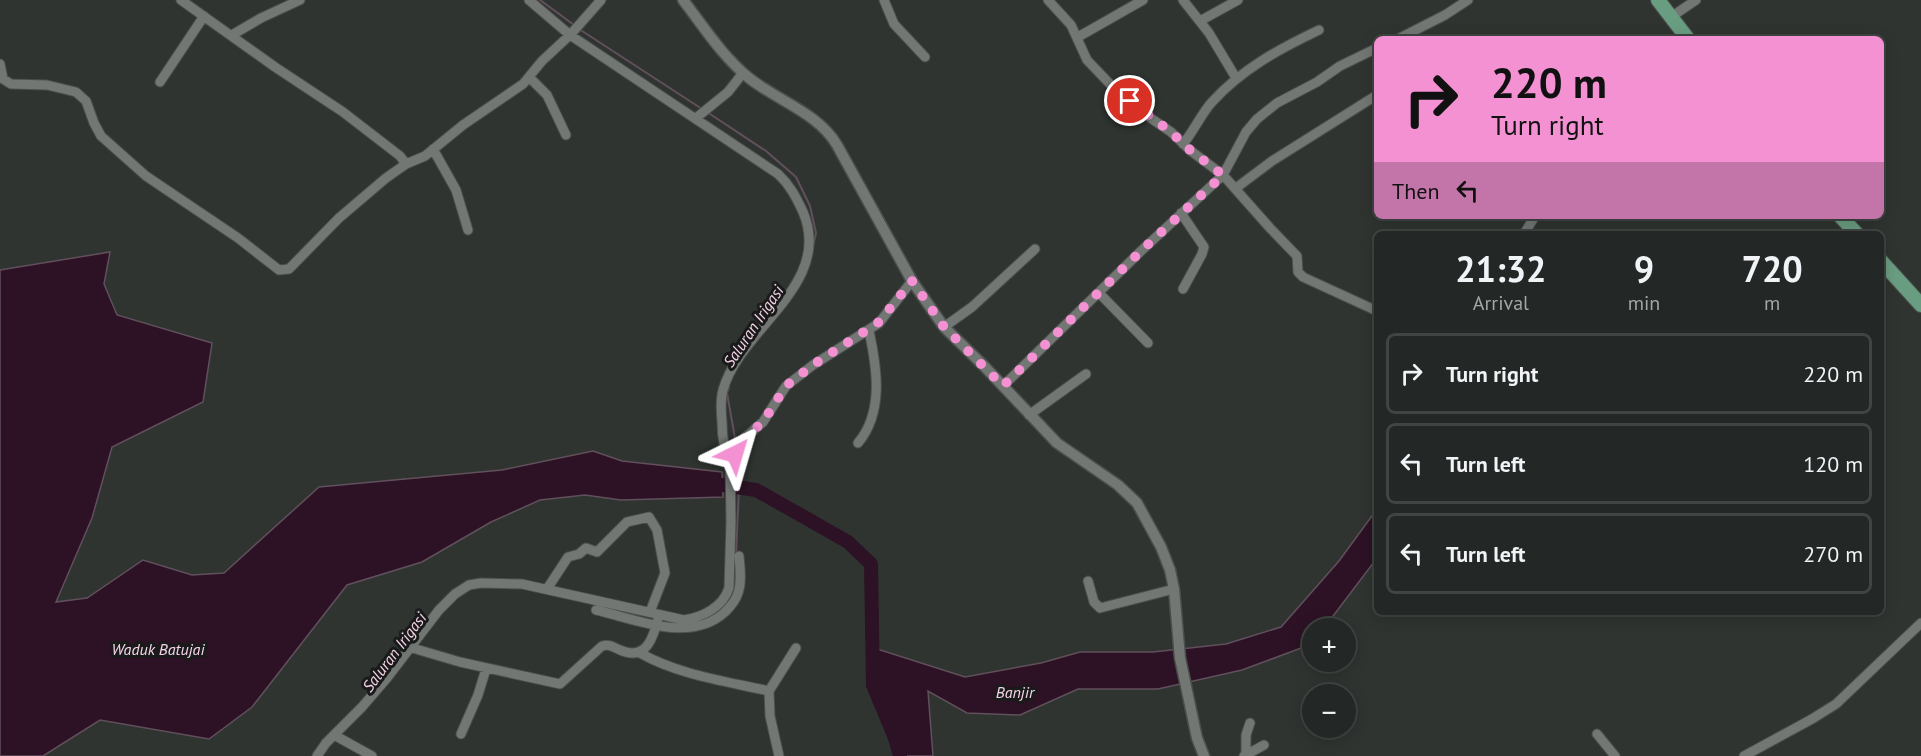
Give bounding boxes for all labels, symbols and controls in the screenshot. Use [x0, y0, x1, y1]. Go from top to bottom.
text: 220 m [1491, 55, 1607, 110]
icon: right [1392, 60, 1470, 138]
pin [1104, 75, 1155, 126]
icon: arrive [1113, 84, 1146, 117]
text: Turn right [1491, 108, 1604, 142]
icon: left [1451, 174, 1484, 207]
text: Then [1392, 177, 1439, 205]
text: 21:32 [1455, 245, 1547, 292]
text: 9 [1634, 245, 1654, 292]
text: 720 [1742, 245, 1803, 292]
water label: Saluran Irigasi [718, 281, 788, 371]
text: Arrival [1473, 290, 1529, 316]
text: min [1628, 290, 1660, 316]
text: m [1764, 290, 1780, 316]
icon: right [1395, 357, 1428, 390]
text: Turn right [1446, 360, 1538, 388]
text: 220 m [1803, 360, 1863, 388]
position arrow [703, 422, 767, 486]
icon: left [1395, 447, 1428, 480]
text: Turn left [1446, 450, 1526, 478]
text: 120 m [1803, 450, 1863, 478]
icon: left [1395, 537, 1428, 570]
text: Turn left [1446, 540, 1526, 568]
text: 270 m [1803, 540, 1863, 568]
water label: Saluran Irigasi [358, 608, 431, 696]
map controls [1302, 618, 1356, 738]
button: + [1302, 618, 1356, 672]
water label: Waduk Batujai [111, 639, 205, 659]
water label: Banjir [996, 682, 1036, 702]
button: − [1302, 684, 1356, 738]

